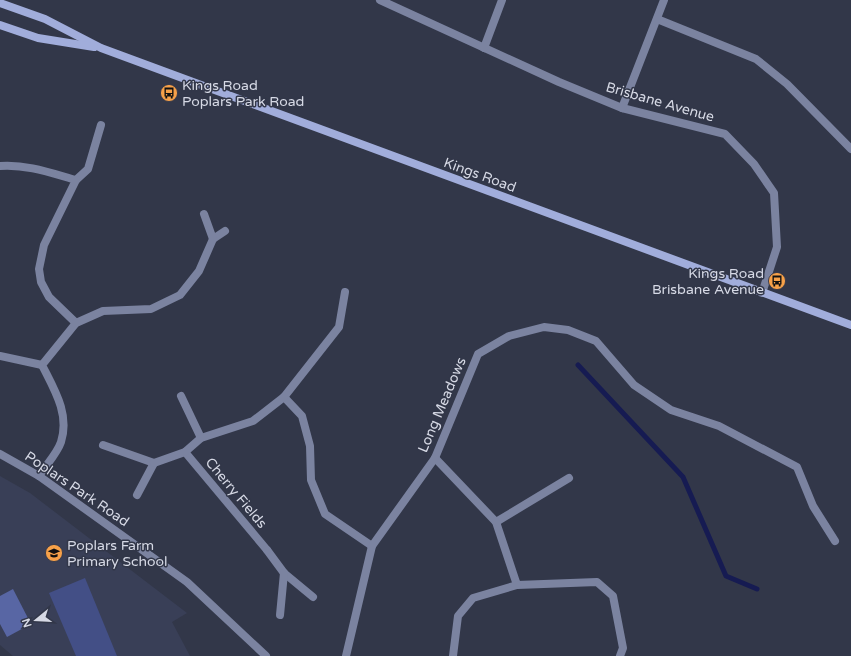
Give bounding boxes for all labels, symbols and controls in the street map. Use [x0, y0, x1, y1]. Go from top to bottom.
place label: Kings Road Poplars Park Road [182, 77, 304, 110]
street label: Brisbane Avenue [604, 78, 716, 126]
bus stop icon: Kings Road Poplars Park Road [159, 83, 179, 103]
street label: Kings Road [441, 154, 519, 196]
place label: Kings Road Brisbane Avenue [652, 265, 764, 298]
bus stop icon: Kings Road Brisbane Avenue [767, 271, 787, 291]
street label: Long Meadows [414, 355, 470, 455]
street label: Poplars Park Road [22, 448, 132, 530]
street label: Cherry Fields [202, 454, 271, 532]
place label: Poplars Farm Primary School [67, 537, 168, 570]
school or university icon: Poplars Farm Primary School [44, 543, 64, 563]
north arrow [16, 600, 56, 640]
text: N [19, 617, 35, 629]

